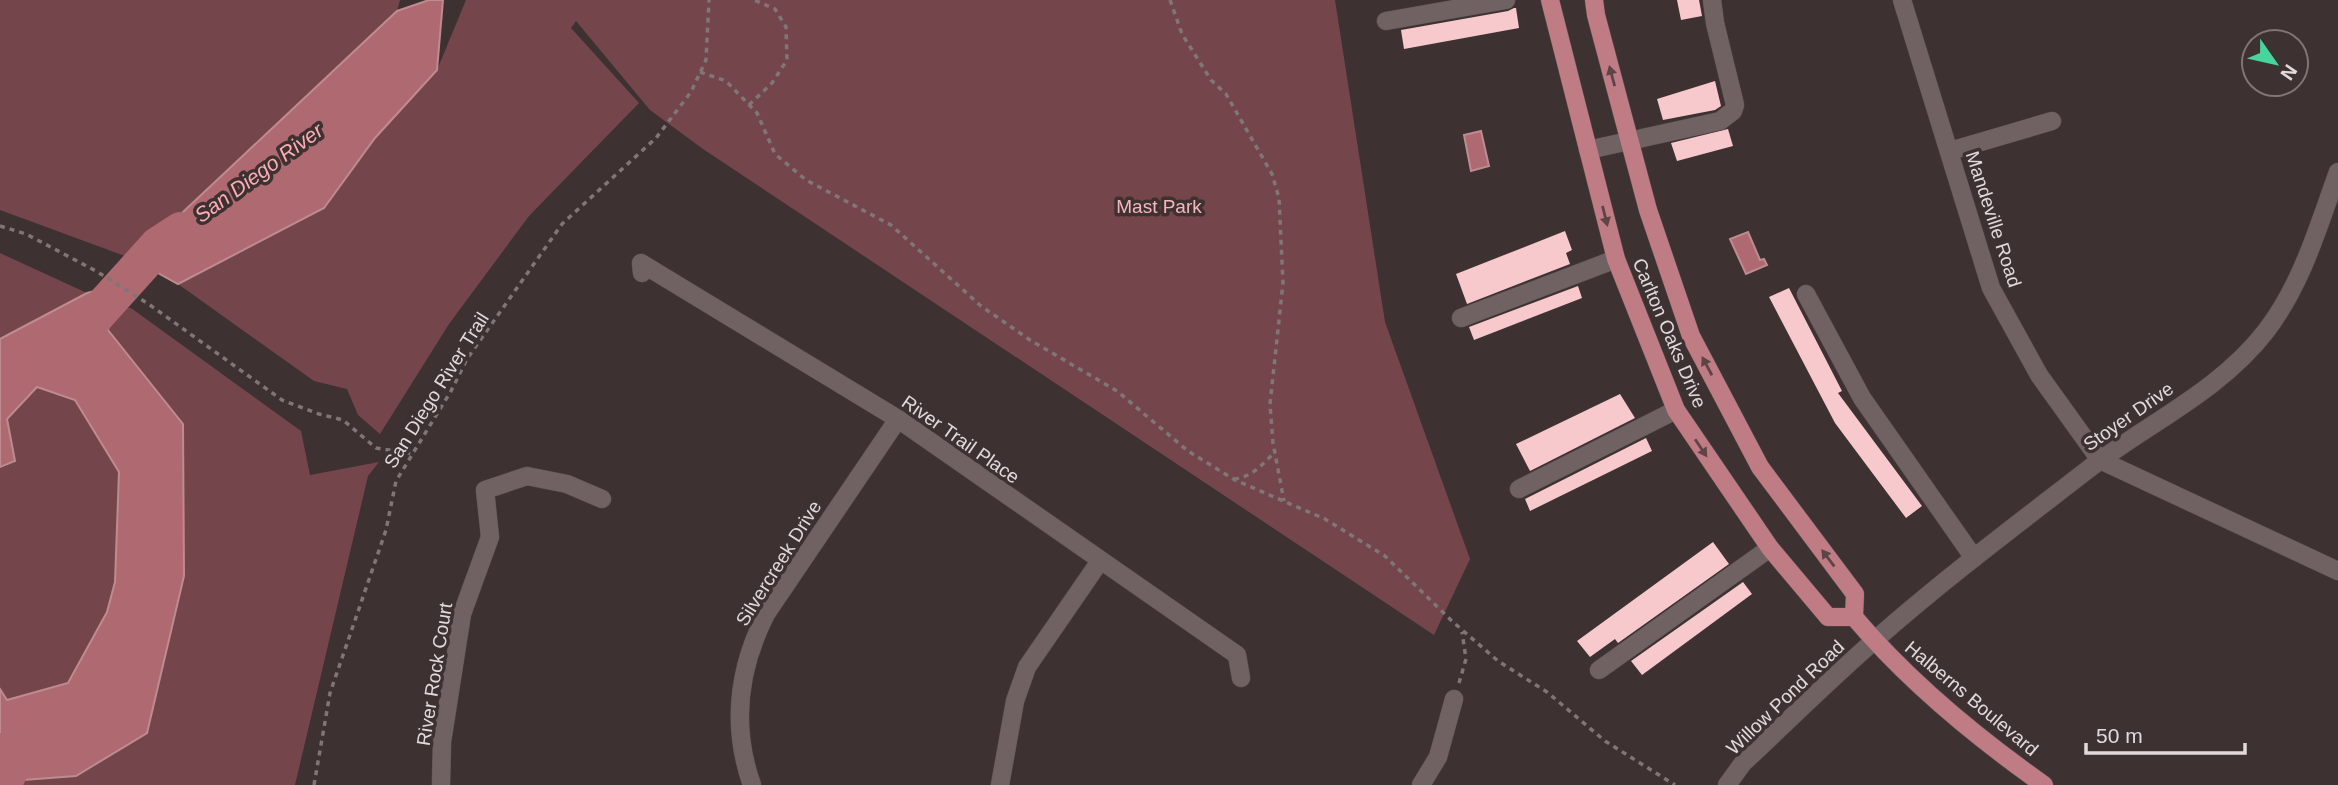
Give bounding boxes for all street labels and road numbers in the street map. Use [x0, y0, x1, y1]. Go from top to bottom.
street label: Mandeville Road [1962, 149, 2025, 290]
street label: Carlton Oaks Drive [1629, 255, 1711, 411]
street label: San Diego River Trail [380, 309, 493, 472]
street label: Stoyer Drive [2079, 378, 2177, 455]
street label: River Trail Place [898, 391, 1023, 488]
street label: Silvercreek Drive [731, 497, 825, 630]
street label: River Rock Court [413, 600, 456, 747]
street label: Willow Pond Road [1722, 636, 1848, 759]
street label: Halberns Boulevard [1901, 637, 2042, 760]

